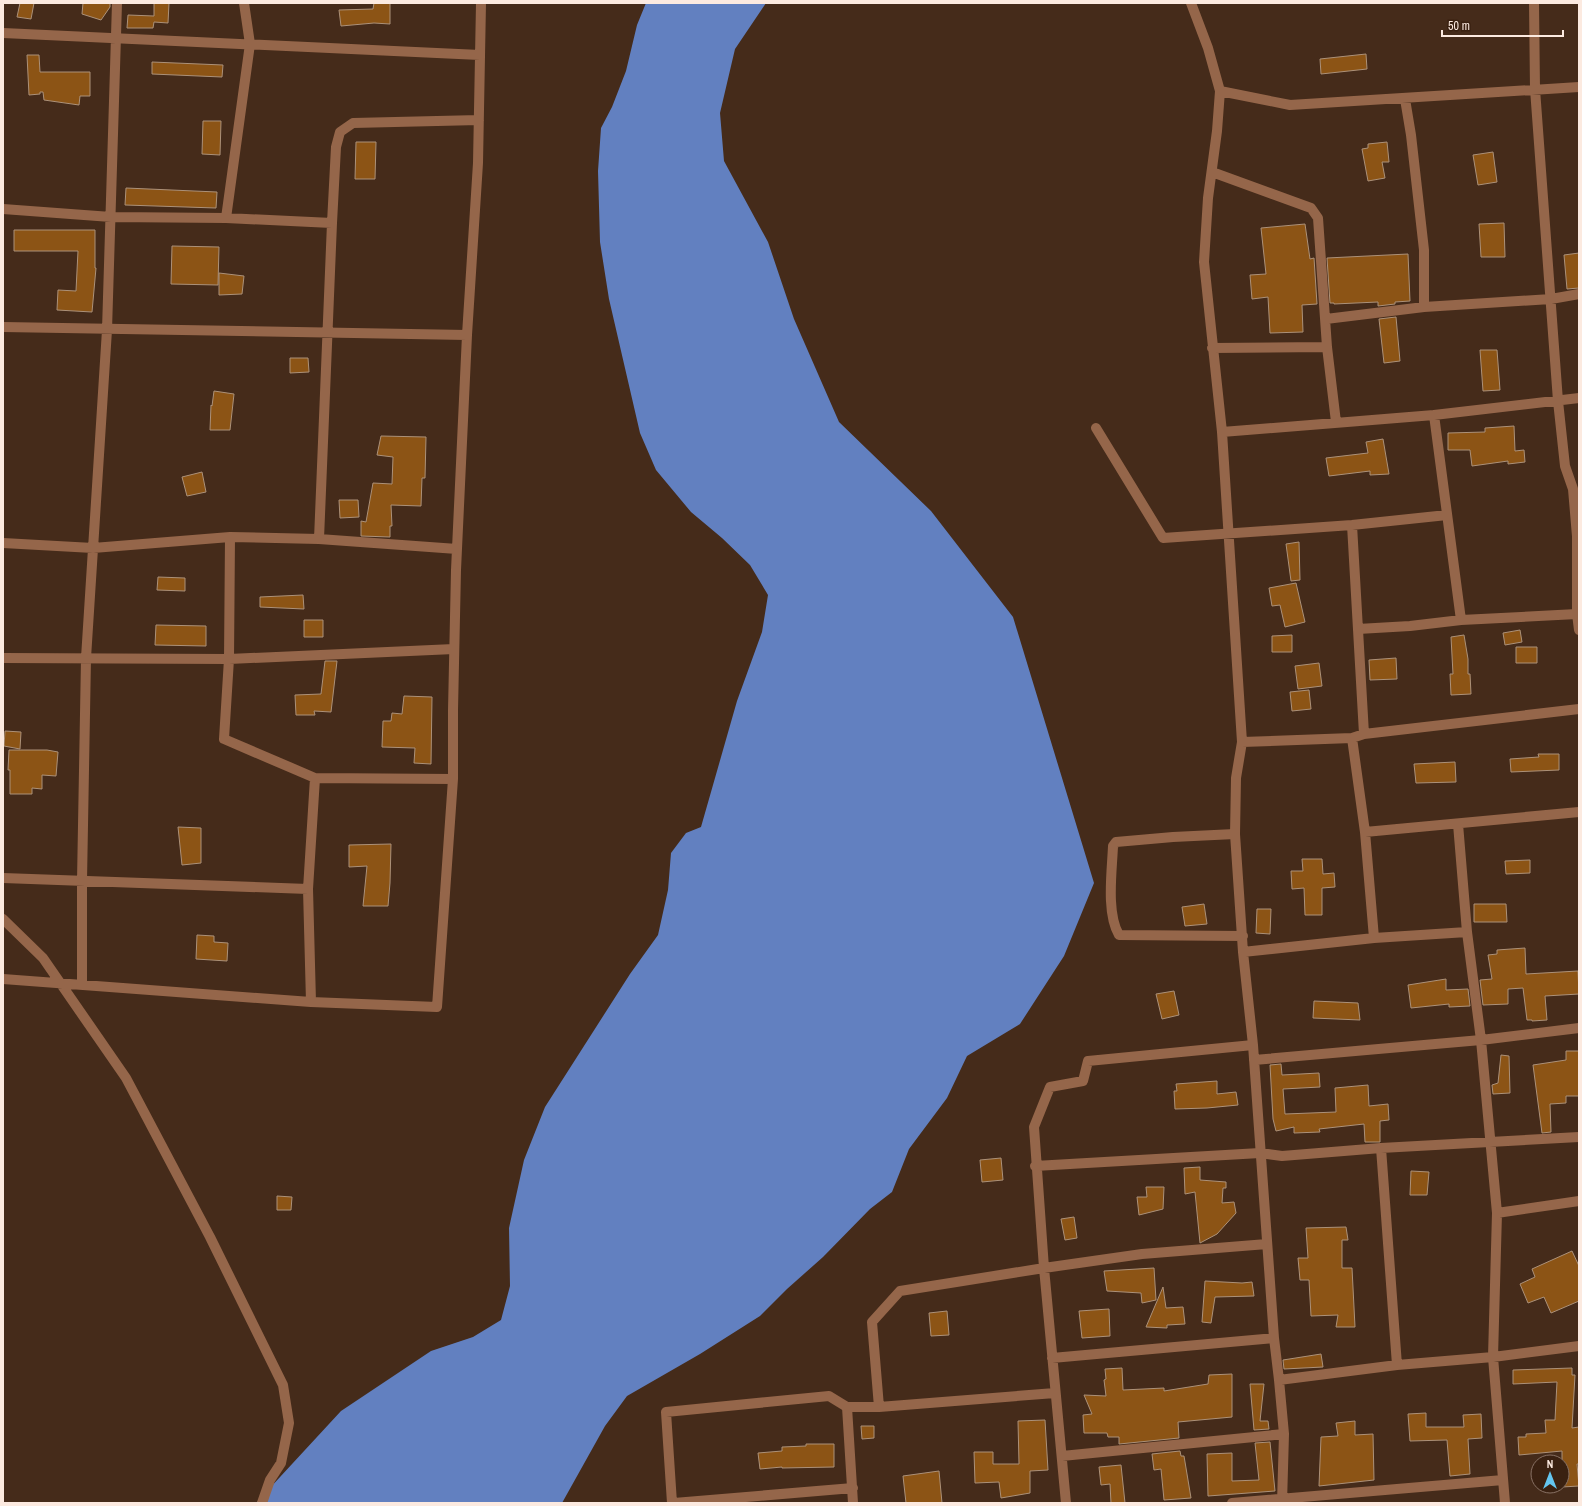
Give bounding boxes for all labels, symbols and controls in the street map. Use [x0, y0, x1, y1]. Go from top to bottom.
scale bar [1442, 12, 1563, 38]
text: 50 m [1448, 18, 1470, 34]
north arrow [1530, 1454, 1570, 1494]
text: N [1547, 1457, 1553, 1471]

